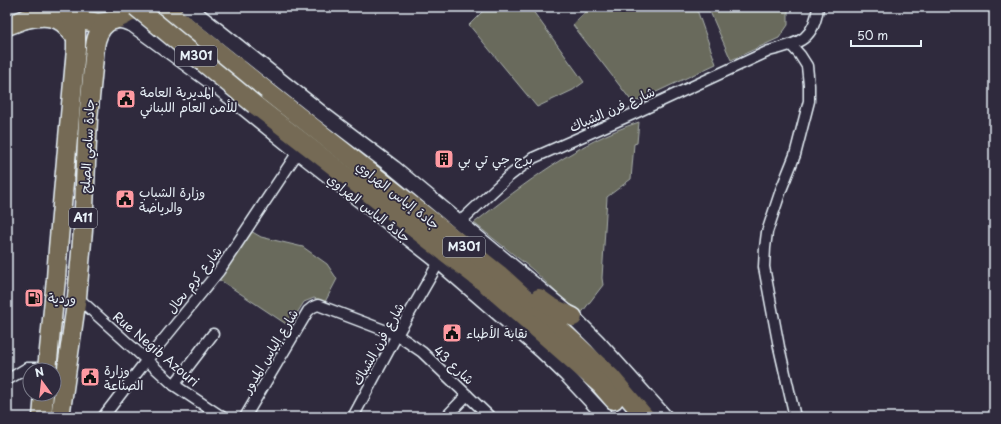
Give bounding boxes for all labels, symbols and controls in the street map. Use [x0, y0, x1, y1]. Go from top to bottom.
scale bar [851, 22, 921, 48]
text: 50 m [857, 26, 888, 44]
road number: M301 [175, 46, 217, 66]
street label: شارع فرن الشباك [566, 81, 658, 137]
place label: المديرية العامة للأمن العام اللبناني [140, 82, 237, 119]
public building icon: المديرية العامة للأمن العام اللبناني [115, 88, 137, 110]
street label: جادة سامي الصلح [75, 98, 101, 194]
building icon: برج جي تي بي [433, 148, 455, 170]
place label: برج جي تي بي [458, 149, 533, 171]
street label: جادة إلياس الهراوي [352, 156, 444, 234]
street label: جادة الياس الهراوي [323, 169, 415, 247]
place label: وزارة الشباب والرياضة [139, 182, 205, 216]
public building icon: وزارة الشباب والرياضة [114, 188, 136, 210]
road number: A11 [69, 208, 97, 228]
road number: M301 [443, 237, 485, 257]
street label: شارع كرم ىحال [161, 242, 227, 318]
fuel station icon: وردية [23, 287, 45, 309]
place label: وردية [48, 288, 76, 307]
street label: شارع فرن الشباك [347, 299, 409, 389]
street label: شارع إلياس المدور [236, 305, 303, 398]
street label: Rue Negib Azouri [109, 307, 204, 390]
public building icon: نقابة الأطباء [441, 322, 463, 344]
place label: نقابة الأطباء [466, 323, 528, 342]
street label: شارع 43 [429, 341, 479, 389]
place label: وزارة الصناعة [104, 360, 143, 394]
north arrow [22, 362, 62, 402]
text: N [33, 362, 46, 381]
public building icon: وزارة الصناعة [79, 366, 101, 388]

